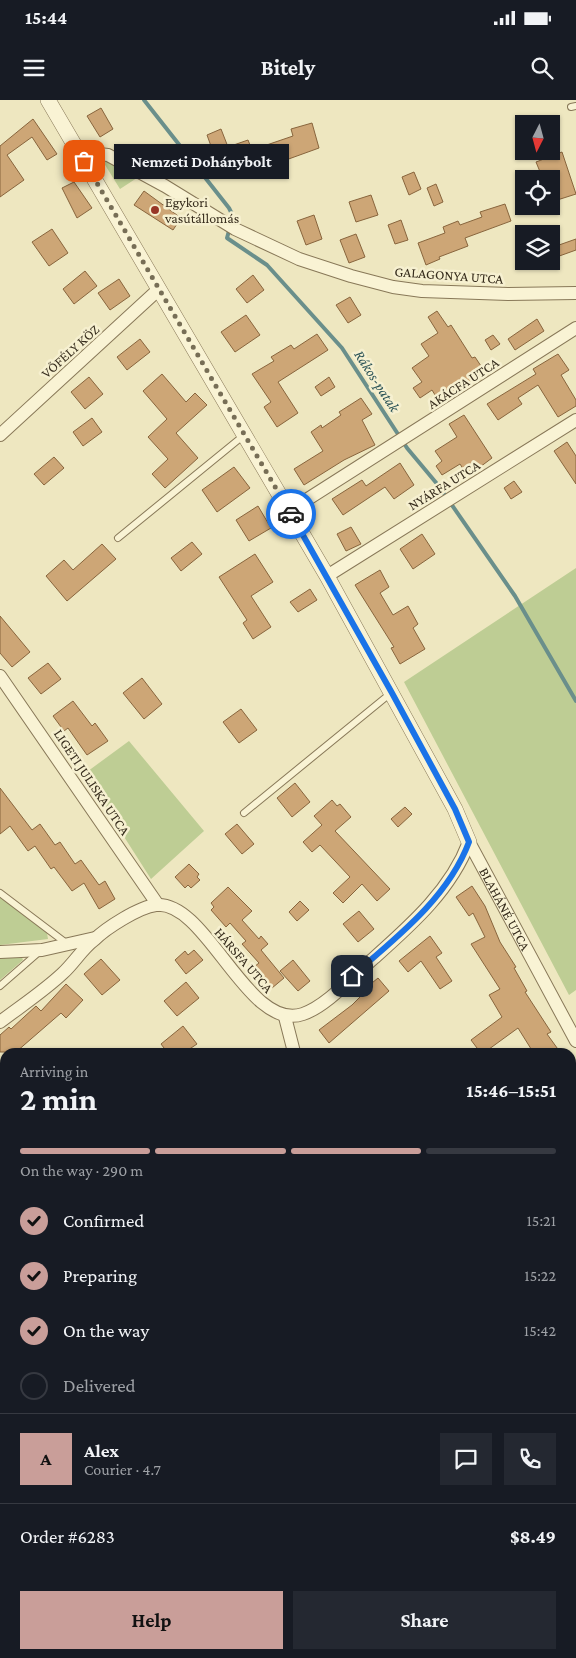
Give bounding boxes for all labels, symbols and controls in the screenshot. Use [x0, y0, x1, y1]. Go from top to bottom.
text: 15:44 [25, 7, 67, 28]
icon: menu [20, 54, 48, 82]
icon: search [528, 54, 556, 82]
text: Bitely [261, 55, 315, 80]
north arrow [515, 115, 560, 160]
map controls [515, 115, 560, 270]
pin [63, 140, 105, 182]
callout: Nemzeti Dohánybolt [114, 144, 289, 178]
icon: bag [70, 147, 98, 175]
text: Nemzeti Dohánybolt [131, 153, 272, 170]
button: locate [515, 170, 560, 215]
place label: Egykori vasútállomás [164, 194, 239, 226]
marker: Egykori vasútállomás [149, 204, 161, 216]
button: layers [515, 225, 560, 270]
street label: GALAGONYA UTCA [394, 263, 504, 287]
street label: VŐFÉLY KÖZ [38, 321, 102, 381]
water label: Rákos-patak [350, 347, 404, 417]
street label: AKÁCFA UTCA [424, 354, 502, 412]
street label: NYÁRFA UTCA [405, 457, 483, 513]
courier [266, 489, 316, 539]
icon: car [277, 500, 305, 528]
street label: LIGETI JULISKA UTCA [51, 726, 133, 838]
street label: BLAHÁNÉ UTCA [476, 865, 534, 953]
street label: HÁRSFA UTCA [211, 924, 277, 996]
pin [331, 955, 373, 997]
icon: home [338, 962, 366, 990]
text: Arriving in [20, 1063, 88, 1080]
text: 15:46–15:51 [466, 1080, 556, 1101]
text: 2 min [20, 1081, 97, 1117]
text: On the way · 290 m [20, 1162, 143, 1179]
icon: check [20, 1207, 48, 1235]
text: Confirmed [63, 1210, 144, 1231]
text: 15:21 [527, 1212, 556, 1229]
icon: check [20, 1262, 48, 1290]
text: Preparing [63, 1265, 137, 1286]
text: 15:22 [524, 1267, 556, 1284]
icon: check [20, 1317, 48, 1345]
text: On the way [63, 1320, 149, 1341]
text: 15:42 [524, 1322, 556, 1339]
text: Delivered [63, 1375, 136, 1396]
button: chat [440, 1433, 492, 1485]
button: phone [504, 1433, 556, 1485]
text: Alex [84, 1440, 119, 1461]
text: A [40, 1448, 52, 1469]
text: Courier · 4.7 [84, 1461, 161, 1478]
text: Order #6283 [20, 1526, 115, 1547]
text: $8.49 [510, 1526, 556, 1547]
button: Help [20, 1591, 283, 1649]
button: Share [293, 1591, 556, 1649]

